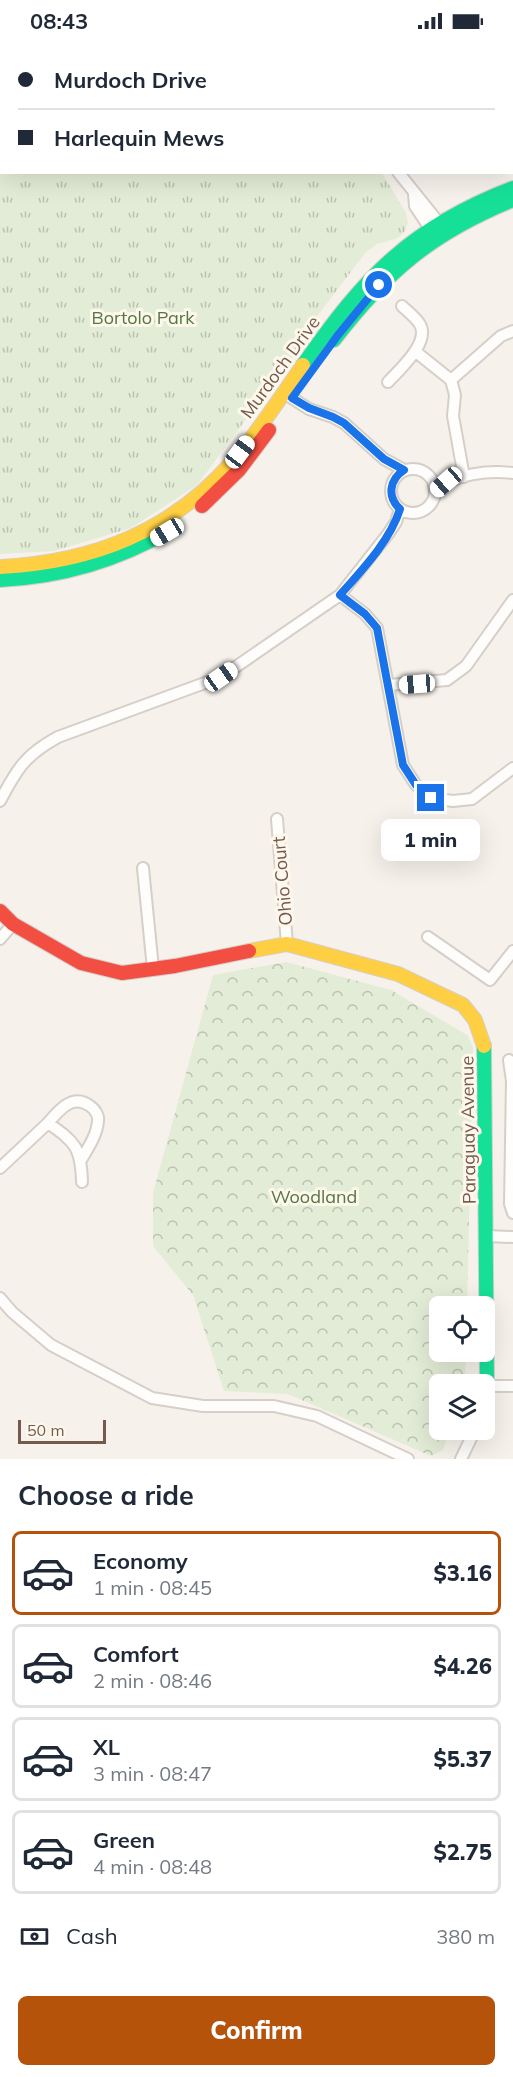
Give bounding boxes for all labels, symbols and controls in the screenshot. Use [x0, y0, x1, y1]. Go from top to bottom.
text: 08:43 [30, 7, 88, 35]
text: Murdoch Drive [54, 66, 207, 94]
text: Harlequin Mews [54, 124, 224, 152]
route start [365, 271, 392, 298]
park label: Bortolo Park [91, 306, 195, 329]
street label: Murdoch Drive [235, 311, 325, 423]
car [222, 432, 258, 472]
car [427, 463, 465, 501]
car [147, 515, 187, 549]
car [201, 659, 241, 695]
car [398, 674, 436, 694]
route end [417, 784, 444, 811]
callout: 1 min [382, 819, 480, 861]
text: 1 min [404, 827, 457, 852]
street label: Ohio Court [267, 835, 297, 927]
street label: Paraguay Avenue [455, 1056, 481, 1204]
park label: Woodland [271, 1185, 357, 1208]
map controls [429, 1296, 495, 1440]
button: locate [429, 1296, 495, 1362]
button: layers [429, 1374, 495, 1440]
scale bar [18, 1417, 106, 1444]
text: 50 m [27, 1420, 64, 1440]
text: Choose a ride [18, 1478, 194, 1512]
icon: car [21, 1546, 75, 1600]
text: Economy [93, 1547, 188, 1575]
text: $3.16 [433, 1559, 492, 1587]
text: 1 min · 08:45 [93, 1575, 212, 1600]
icon: car [21, 1639, 75, 1693]
text: Comfort [93, 1640, 179, 1668]
text: $4.26 [433, 1652, 492, 1680]
text: 2 min · 08:46 [93, 1668, 212, 1693]
icon: car [21, 1732, 75, 1786]
text: XL [93, 1733, 120, 1761]
text: $5.37 [433, 1745, 492, 1773]
text: 3 min · 08:47 [93, 1761, 212, 1786]
icon: car [21, 1825, 75, 1879]
text: Green [93, 1826, 155, 1854]
text: $2.75 [433, 1838, 492, 1866]
text: 4 min · 08:48 [93, 1854, 212, 1879]
icon: cash [18, 1920, 51, 1953]
text: Cash [66, 1922, 118, 1950]
text: 380 m [436, 1924, 495, 1949]
button: Confirm [18, 1996, 495, 2065]

